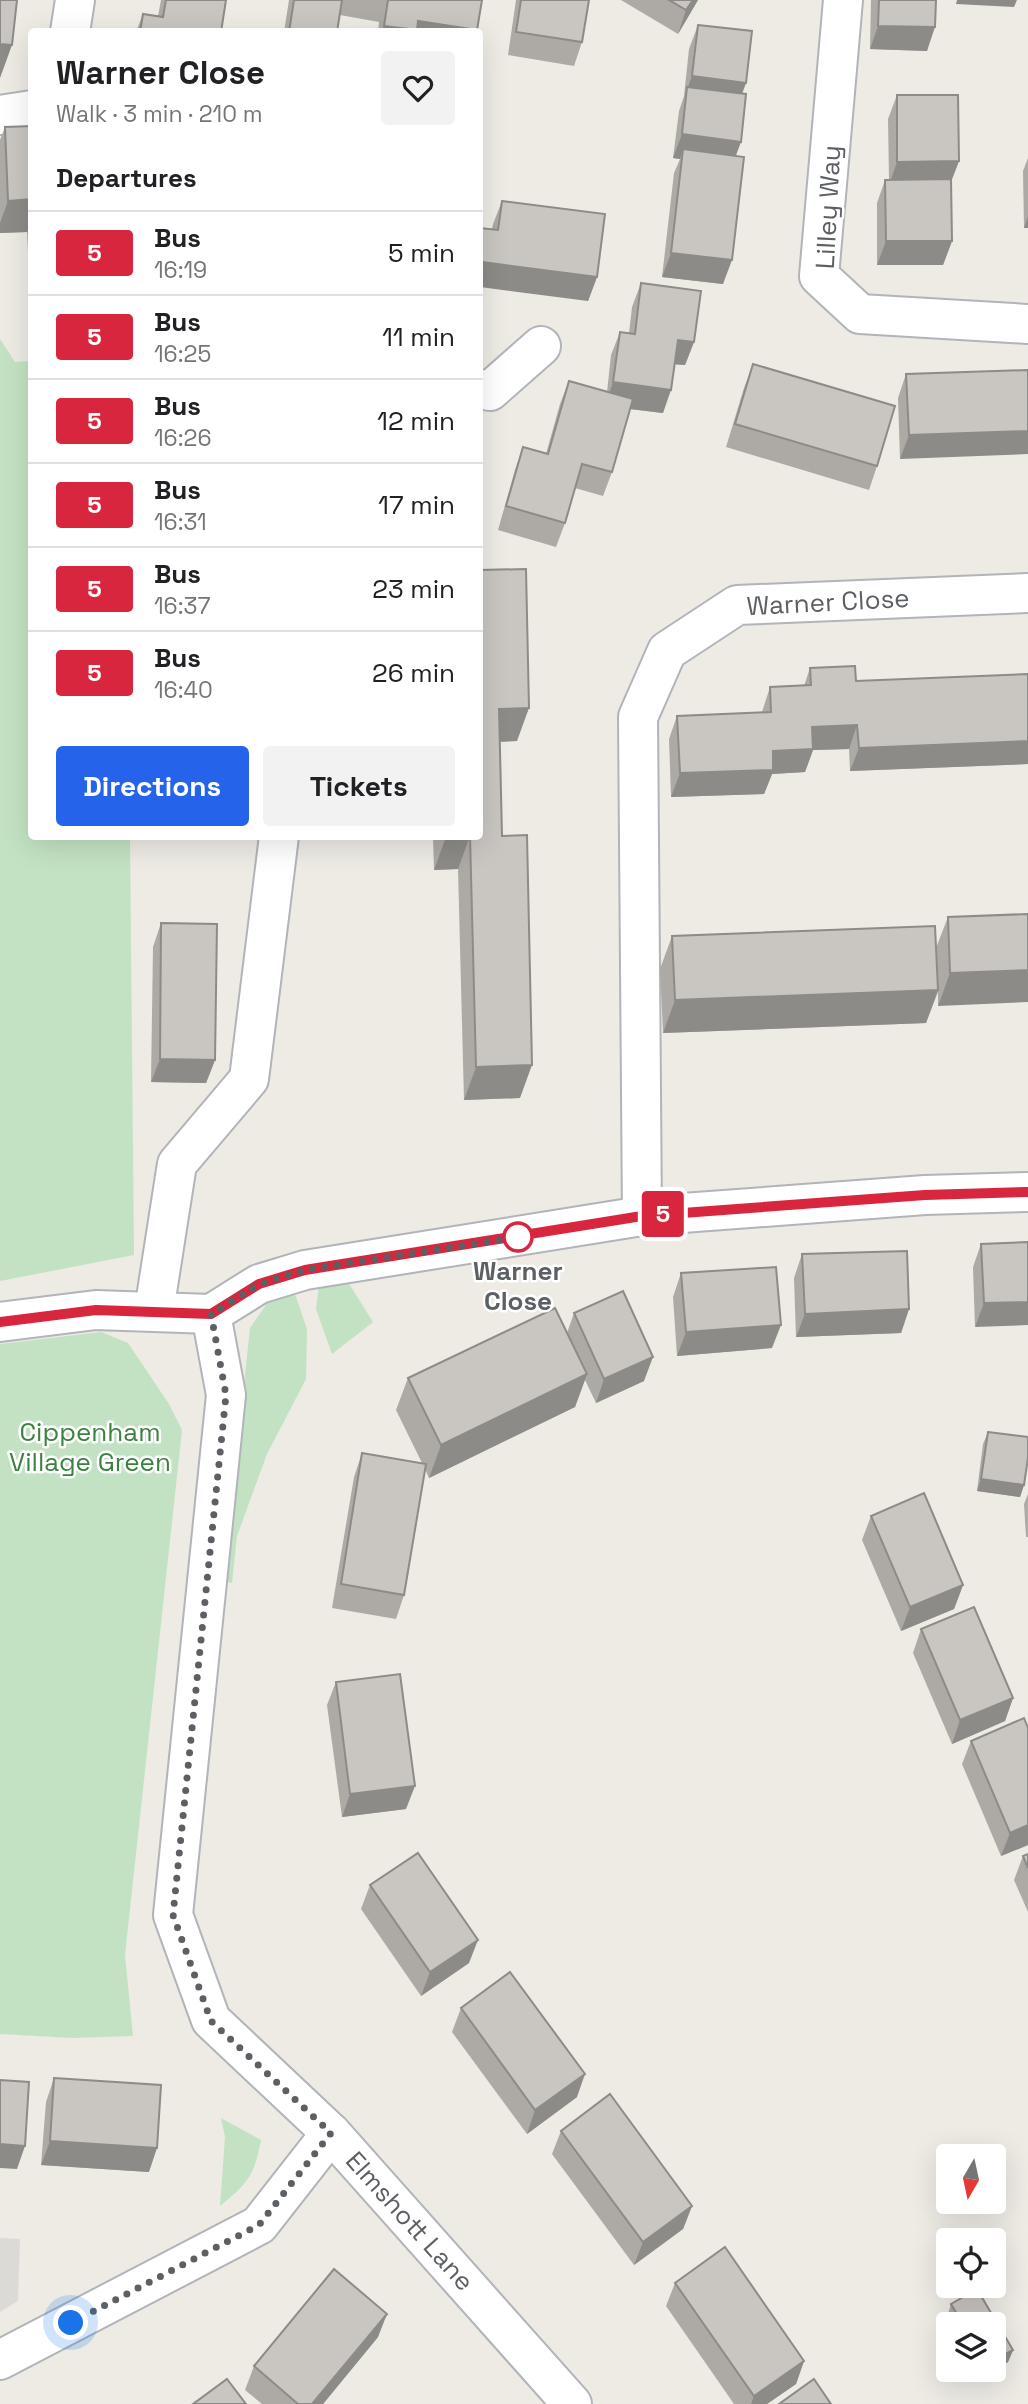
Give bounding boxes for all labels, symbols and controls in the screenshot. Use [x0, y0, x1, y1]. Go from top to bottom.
button: heart [381, 51, 455, 125]
text: Warner Close [56, 52, 265, 94]
text: Walk · 3 min · 210 m [56, 99, 263, 129]
street label: Lilley Way [808, 144, 848, 270]
text: Departures [56, 161, 197, 195]
text: Bus [154, 221, 201, 255]
text: 5 min [388, 236, 455, 270]
text: 5 [87, 237, 102, 268]
text: 16:19 [154, 255, 207, 285]
text: Bus [154, 305, 201, 339]
text: 11 min [382, 320, 455, 354]
text: 5 [87, 321, 102, 352]
text: 16:25 [154, 339, 211, 369]
text: Bus [154, 389, 201, 423]
text: 12 min [377, 404, 455, 438]
text: 5 [87, 405, 102, 436]
text: 16:26 [154, 423, 211, 453]
text: Bus [154, 473, 201, 507]
text: 17 min [378, 488, 455, 522]
text: 5 [87, 489, 102, 520]
text: 16:31 [154, 507, 207, 537]
text: Bus [154, 557, 201, 591]
text: 23 min [372, 572, 455, 606]
text: 5 [87, 573, 102, 604]
street label: Warner Close [746, 581, 910, 623]
text: 16:37 [154, 591, 210, 621]
text: Bus [154, 641, 201, 675]
text: 26 min [372, 656, 455, 690]
text: 5 [87, 657, 102, 688]
text: 16:40 [154, 675, 213, 705]
button: Directions [56, 746, 249, 826]
button: Tickets [263, 746, 455, 826]
line badge: 5 [640, 1191, 686, 1237]
text: 5 [656, 1198, 670, 1229]
marker: Warner Close [503, 1222, 533, 1252]
place label: Warner Close [473, 1254, 563, 1318]
park label: Cippenham Village Green [9, 1415, 171, 1479]
street label: Elmshott Lane [338, 2144, 482, 2298]
north arrow [936, 2144, 1006, 2214]
map controls [936, 2144, 1006, 2382]
button: locate [936, 2228, 1006, 2298]
your location [53, 2305, 88, 2340]
button: layers [936, 2312, 1006, 2382]

